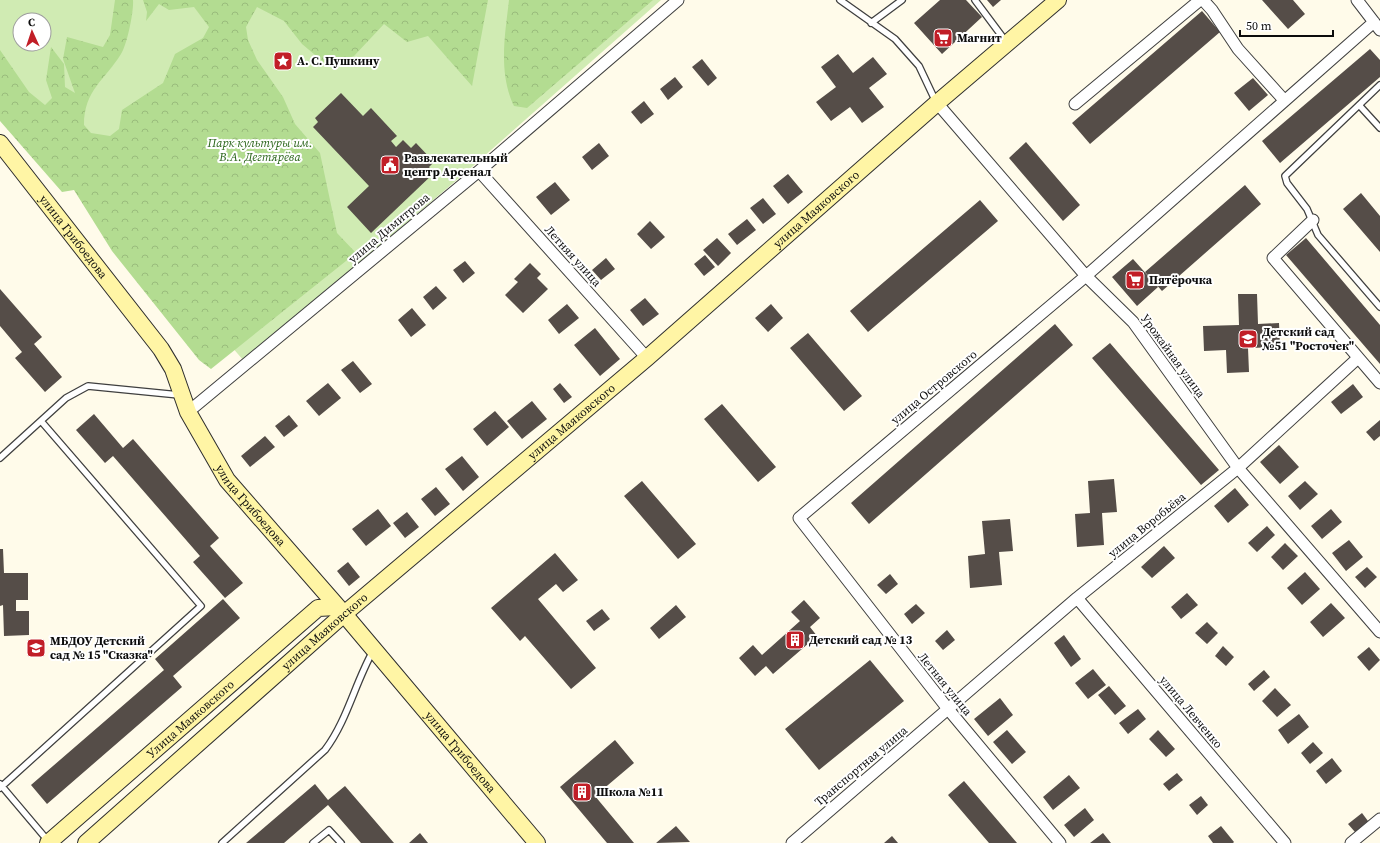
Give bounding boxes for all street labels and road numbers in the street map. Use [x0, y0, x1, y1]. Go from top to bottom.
street label: улица Маяковского [770, 167, 863, 251]
street label: улица Димитрова [345, 189, 434, 267]
street label: улица Грибоедова [35, 192, 112, 283]
street label: Летняя улица [541, 222, 605, 291]
street label: Урожайная улица [1137, 311, 1209, 402]
street label: улица Островского [888, 346, 981, 428]
street label: улица Маяковского [525, 380, 619, 463]
street label: улица Грибоедова [212, 461, 290, 550]
street label: улица Воробьёва [1105, 488, 1190, 561]
street label: улица Маяковского [278, 589, 372, 674]
street label: Летняя улица [914, 649, 976, 720]
street label: улица Левченко [1156, 672, 1226, 752]
street label: Улица Маяковского [143, 676, 238, 761]
street label: улица Грибоедова [421, 708, 500, 797]
street label: Транспортная улица [811, 722, 911, 810]

